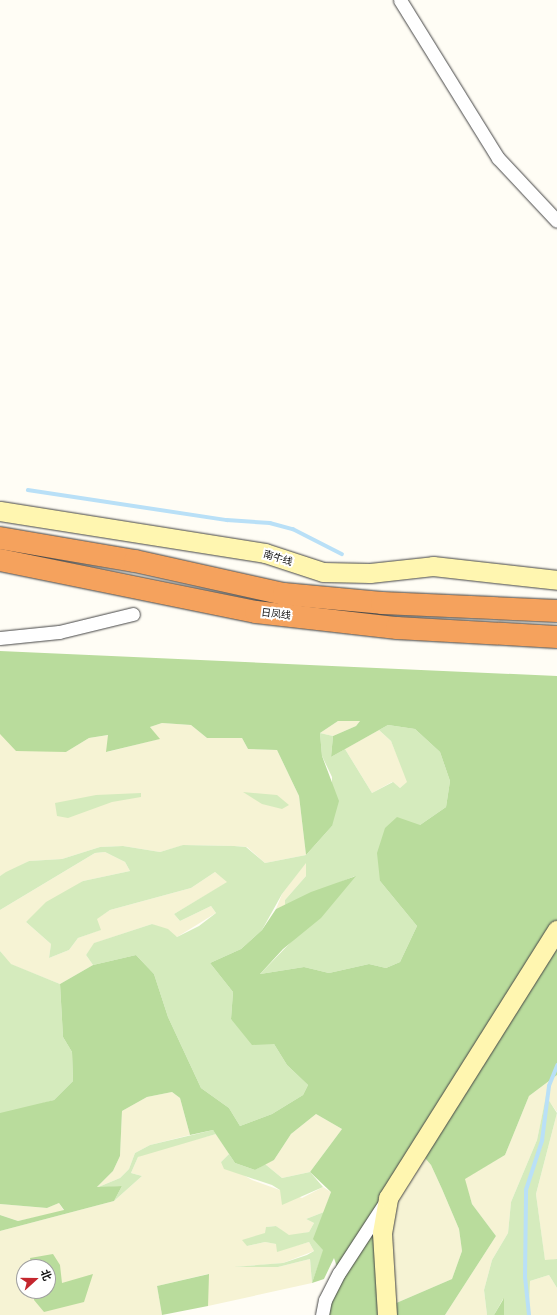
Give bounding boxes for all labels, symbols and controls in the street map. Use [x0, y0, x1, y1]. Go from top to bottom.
street label: 南牛线 [262, 548, 294, 568]
street label: 日凤线 [260, 606, 292, 622]
north arrow [16, 1259, 56, 1299]
text: 北 [38, 1267, 55, 1283]

